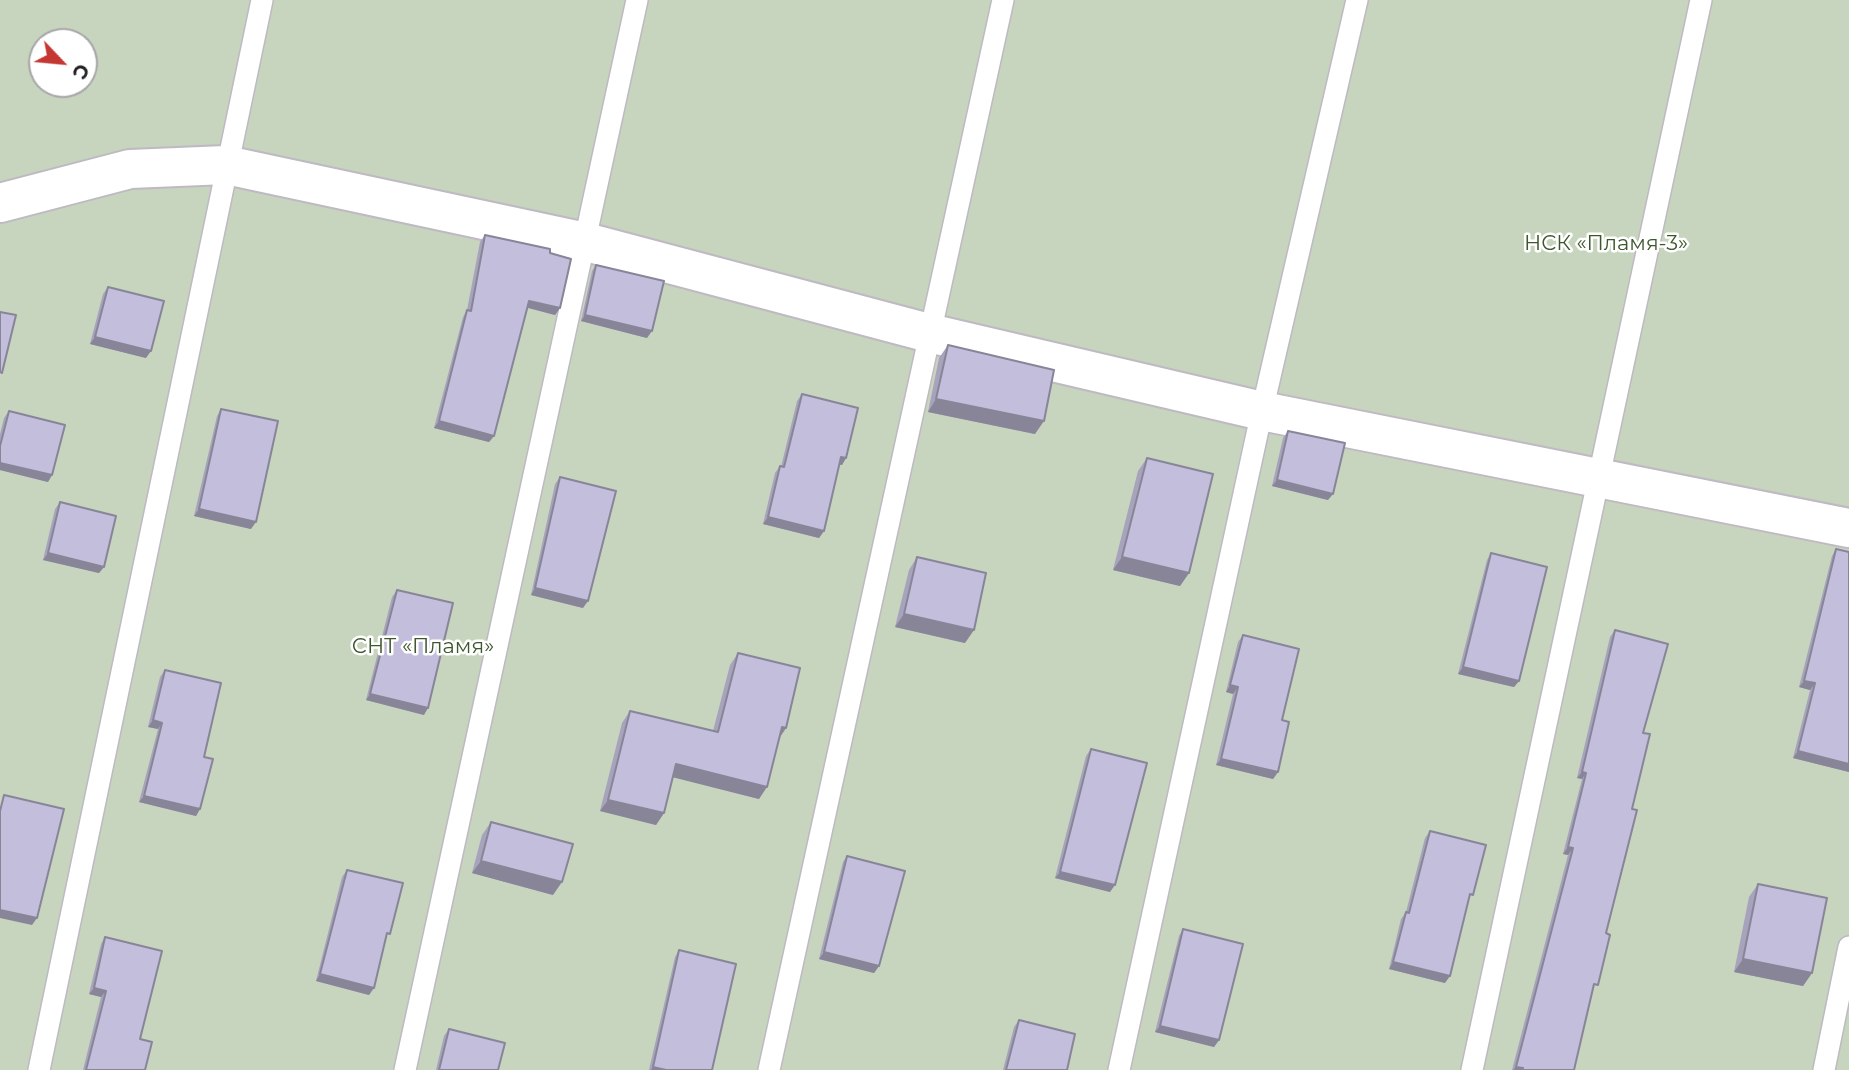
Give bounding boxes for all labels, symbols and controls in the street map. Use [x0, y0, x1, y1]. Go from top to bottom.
north arrow [28, 28, 98, 98]
text: С [67, 60, 94, 83]
park label: НСК «Пламя-3» [1524, 231, 1688, 257]
park label: СНТ «Пламя» [352, 634, 494, 660]

